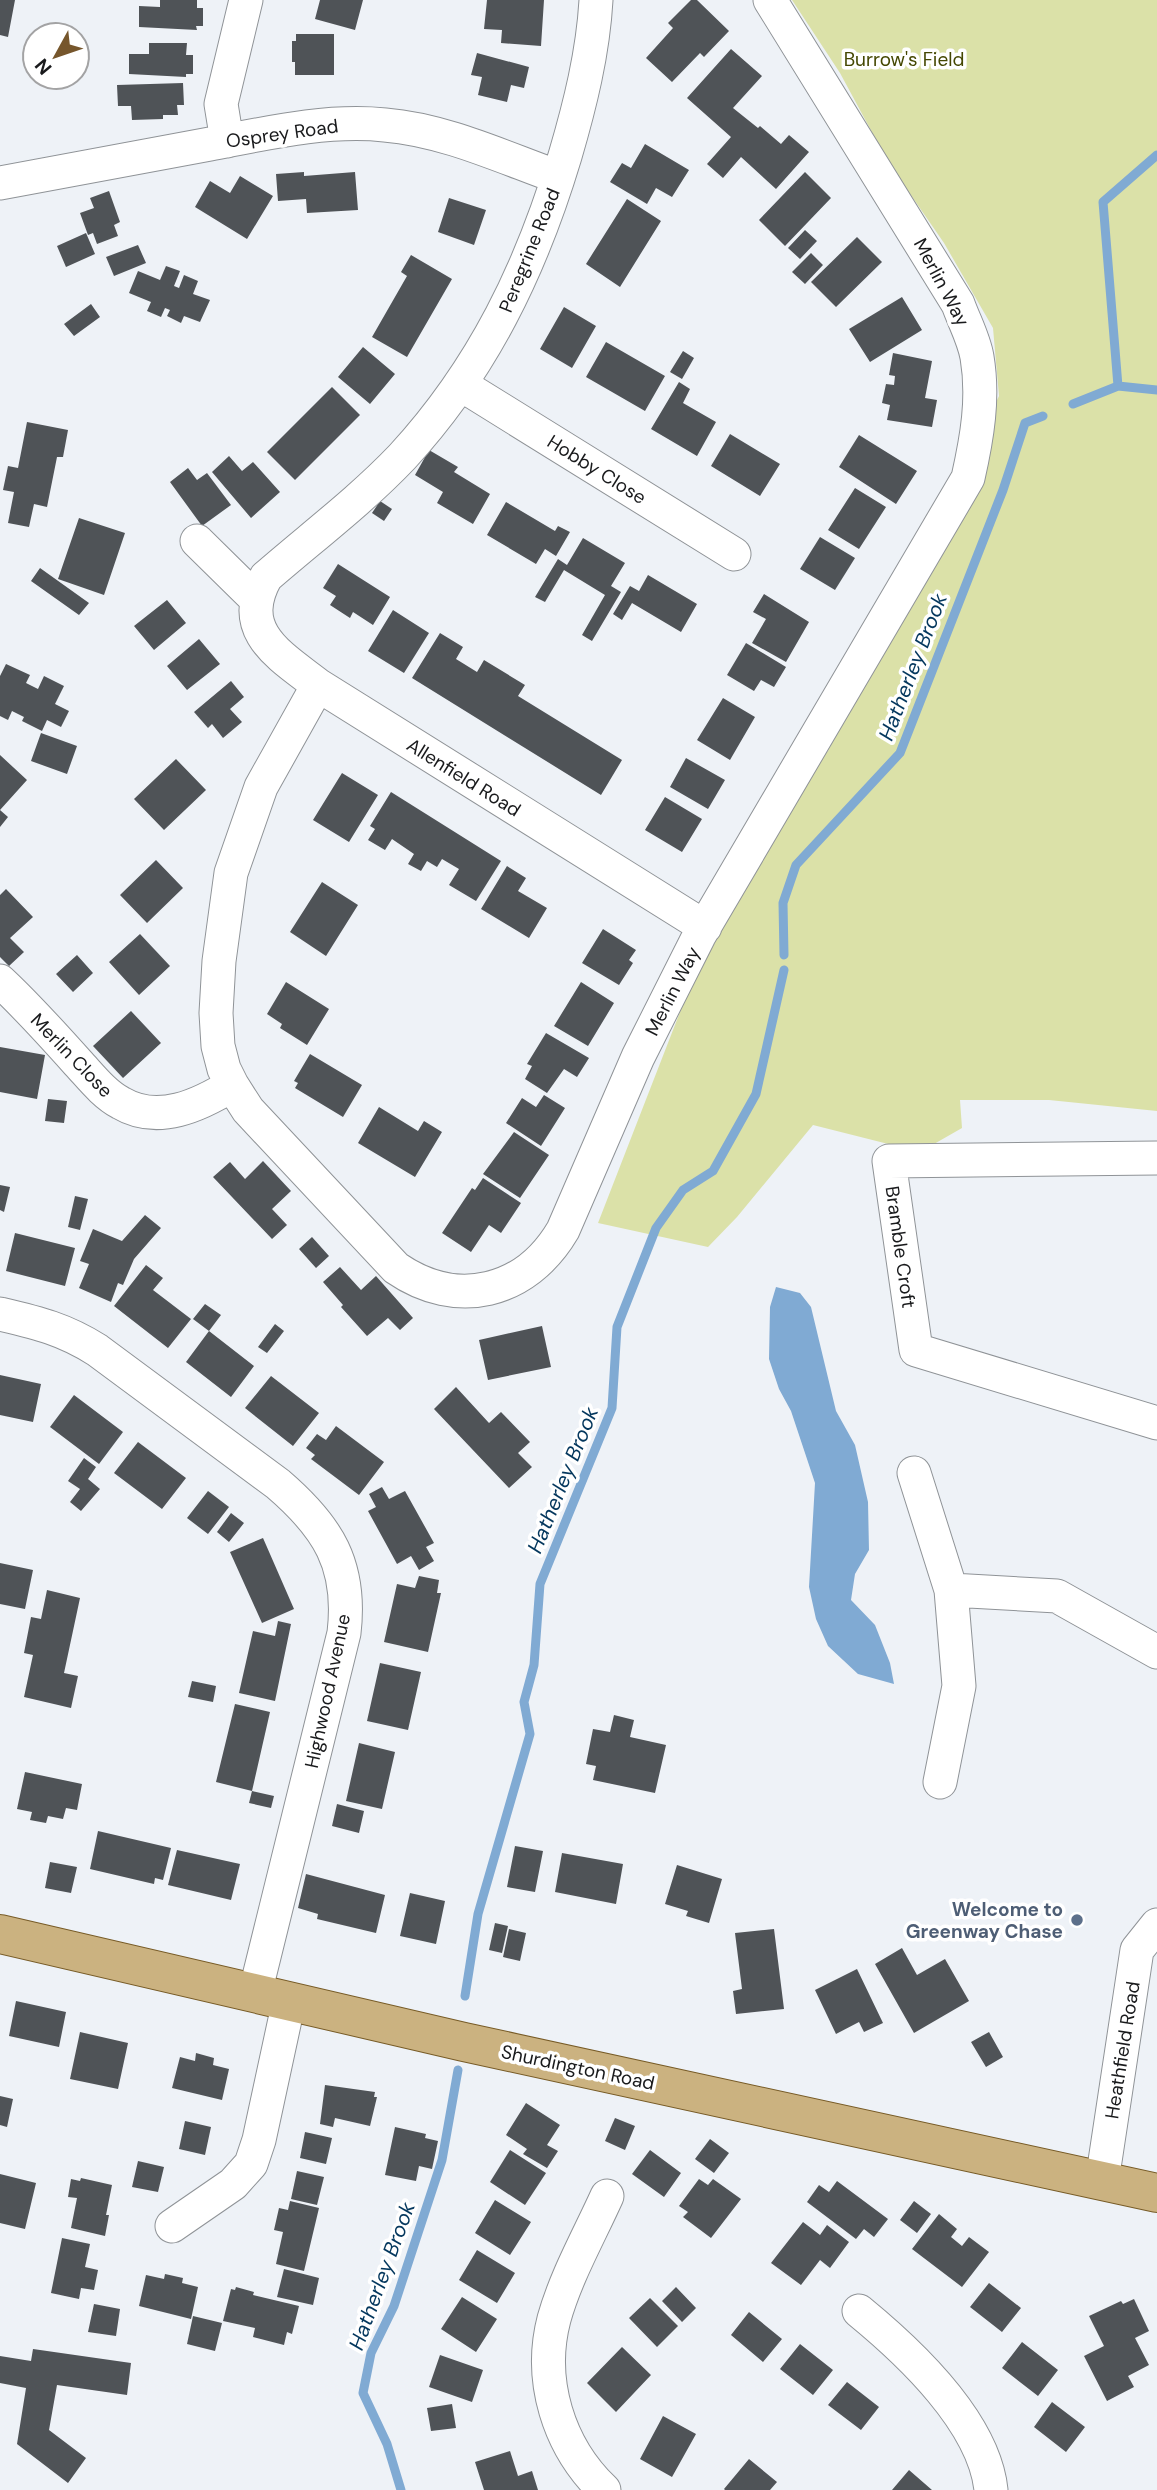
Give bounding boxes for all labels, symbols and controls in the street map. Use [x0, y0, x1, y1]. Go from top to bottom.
north arrow [21, 21, 91, 91]
park label: Burrow's Field [844, 47, 964, 72]
text: N [29, 53, 57, 80]
street label: Osprey Road [224, 113, 340, 154]
street label: Peregrine Road [493, 184, 566, 316]
street label: Merlin Way [908, 234, 975, 331]
street label: Hobby Close [542, 429, 651, 510]
water label: Hatherley Brook [872, 589, 954, 745]
street label: Allenfield Road [402, 732, 525, 822]
street label: Merlin Way [639, 942, 706, 1040]
street label: Merlin Close [25, 1008, 118, 1103]
street label: Bramble Croft [880, 1184, 921, 1310]
water label: Hatherley Brook [521, 1402, 605, 1557]
street label: Highwood Avenue [299, 1612, 356, 1771]
place label: Welcome to Greenway Chase [906, 1897, 1063, 1944]
marker: Welcome to Greenway Chase [1069, 1912, 1085, 1928]
street label: Heathfield Road [1099, 1979, 1146, 2121]
street label: Shurdington Road [499, 2039, 657, 2096]
water label: Hatherley Brook [342, 2198, 422, 2354]

